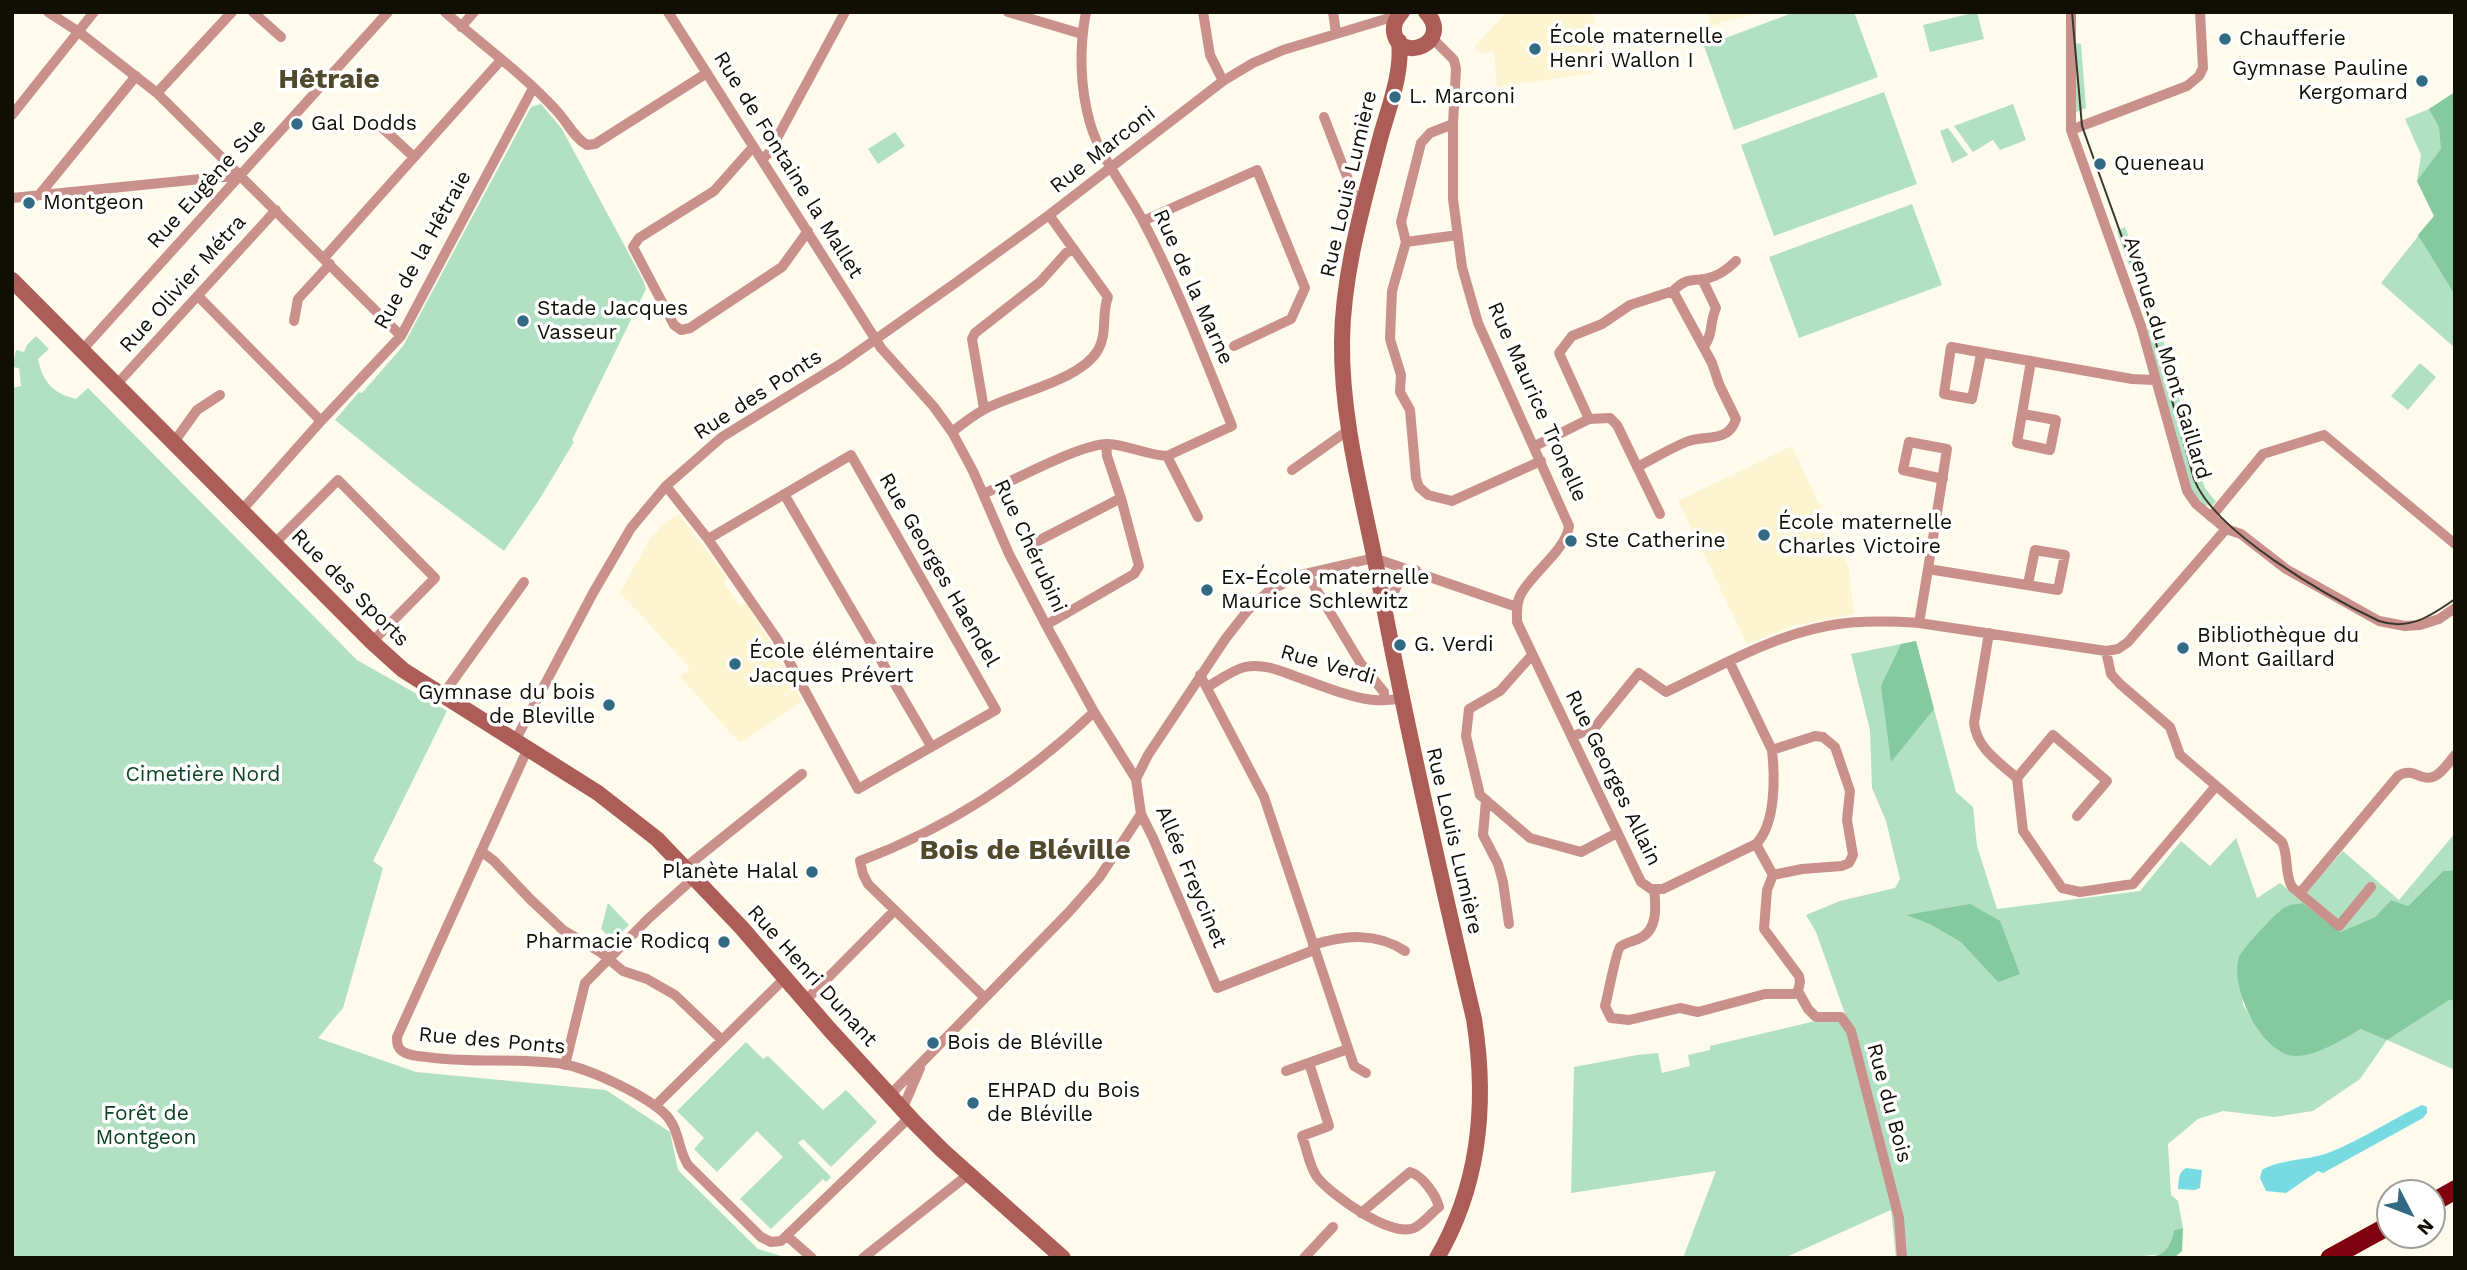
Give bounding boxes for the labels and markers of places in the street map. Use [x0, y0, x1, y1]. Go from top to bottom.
place label: École maternelle Henri Wallon I [1549, 24, 1723, 74]
place label: Chaufferie [2239, 26, 2346, 52]
marker: Chaufferie [2217, 31, 2233, 47]
marker: École maternelle Henri Wallon I [1527, 41, 1543, 57]
place label: Gymnase Pauline Kergomard [2232, 56, 2408, 106]
marker: Gymnase Pauline Kergomard [2414, 73, 2430, 89]
place label: L. Marconi [1409, 84, 1515, 110]
marker: L. Marconi [1387, 89, 1403, 105]
place label: Gal Dodds [311, 111, 417, 137]
marker: Gal Dodds [289, 116, 305, 132]
place label: Queneau [2114, 151, 2205, 177]
marker: Queneau [2092, 156, 2108, 172]
place label: Montgeon [43, 190, 144, 216]
marker: Montgeon [21, 195, 37, 211]
place label: Stade Jacques Vasseur [537, 296, 688, 346]
marker: Stade Jacques Vasseur [515, 313, 531, 329]
place label: École maternelle Charles Victoire [1778, 510, 1952, 560]
marker: École maternelle Charles Victoire [1756, 527, 1772, 543]
place label: Ste Catherine [1585, 528, 1726, 554]
marker: Ste Catherine [1563, 533, 1579, 549]
place label: Ex-École maternelle Maurice Schlewitz [1221, 565, 1429, 615]
marker: Ex-École maternelle Maurice Schlewitz [1199, 582, 1215, 598]
place label: Bibliothèque du Mont Gaillard [2197, 623, 2359, 673]
place label: G. Verdi [1414, 632, 1494, 658]
marker: G. Verdi [1392, 637, 1408, 653]
place label: École élémentaire Jacques Prévert [749, 639, 934, 689]
marker: Bibliothèque du Mont Gaillard [2175, 640, 2191, 656]
marker: École élémentaire Jacques Prévert [727, 656, 743, 672]
place label: Gymnase du bois de Bleville [418, 680, 595, 730]
marker: Gymnase du bois de Bleville [601, 697, 617, 713]
place label: Planète Halal [662, 859, 798, 885]
marker: Planète Halal [804, 864, 820, 880]
place label: Pharmacie Rodicq [525, 929, 710, 955]
marker: Pharmacie Rodicq [716, 934, 732, 950]
place label: Bois de Bléville [947, 1030, 1103, 1056]
marker: Bois de Bléville [925, 1035, 941, 1051]
place label: EHPAD du Bois de Bléville [987, 1078, 1140, 1128]
marker: EHPAD du Bois de Bléville [965, 1095, 981, 1111]

